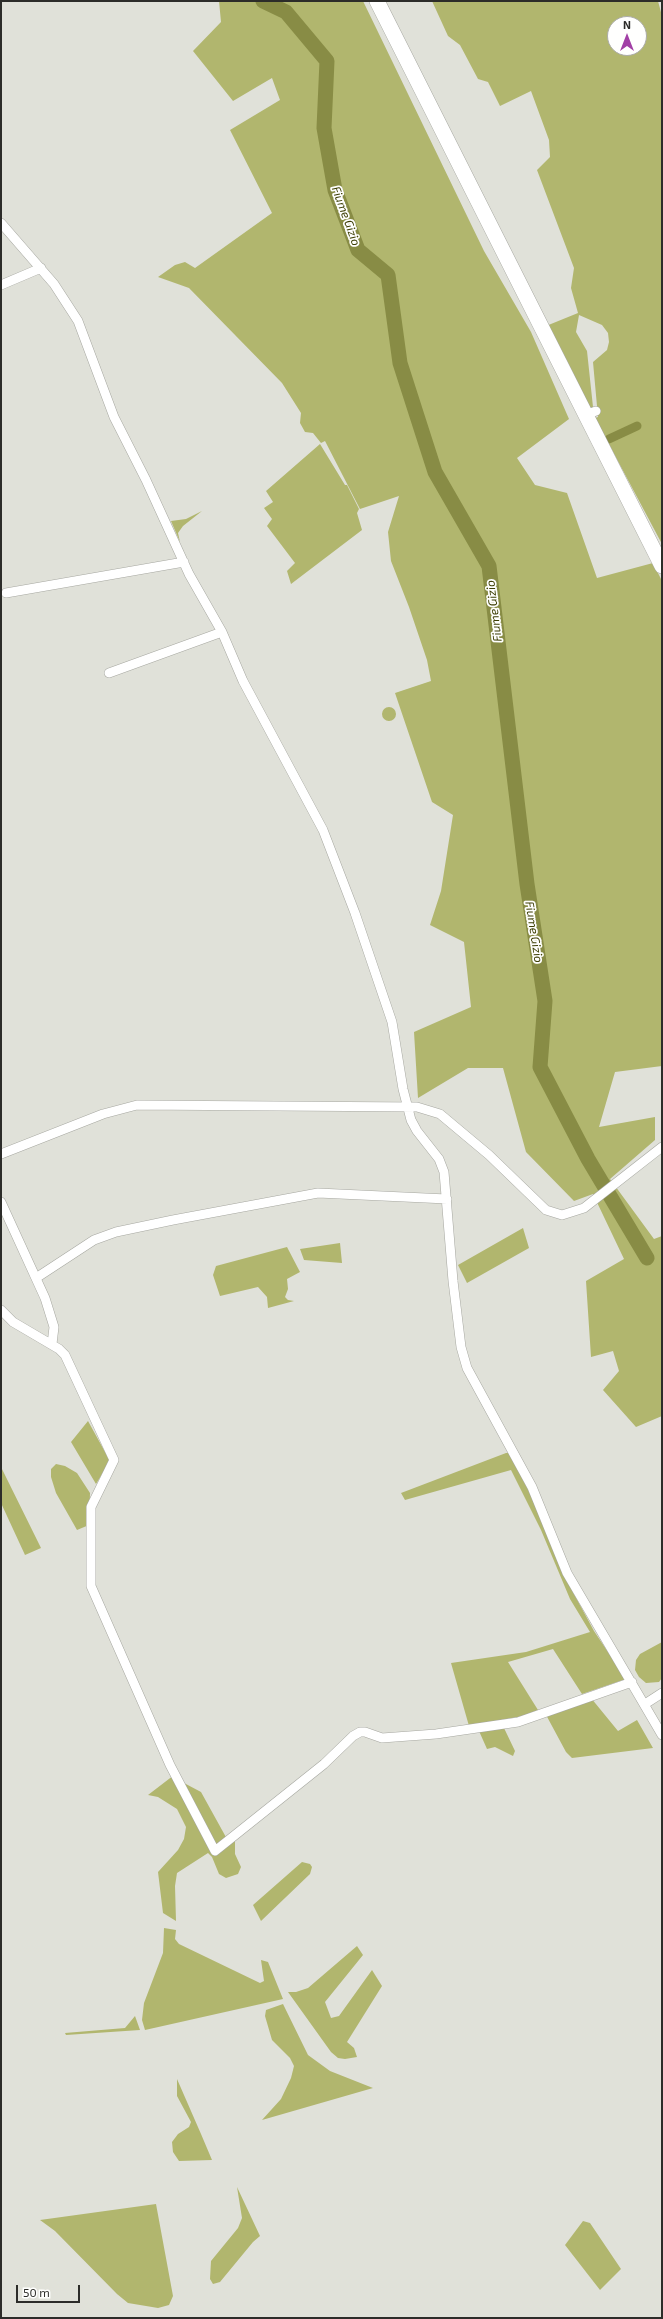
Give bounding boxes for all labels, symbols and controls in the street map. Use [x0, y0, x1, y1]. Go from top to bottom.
north arrow [607, 16, 647, 56]
text: N [623, 18, 631, 31]
water label: Fiume Gizio [329, 184, 363, 248]
water label: Fiume Gizio [483, 579, 505, 643]
water label: Fiume Gizio [522, 900, 546, 964]
scale bar [18, 2277, 82, 2303]
text: 50 m [23, 2285, 50, 2299]

